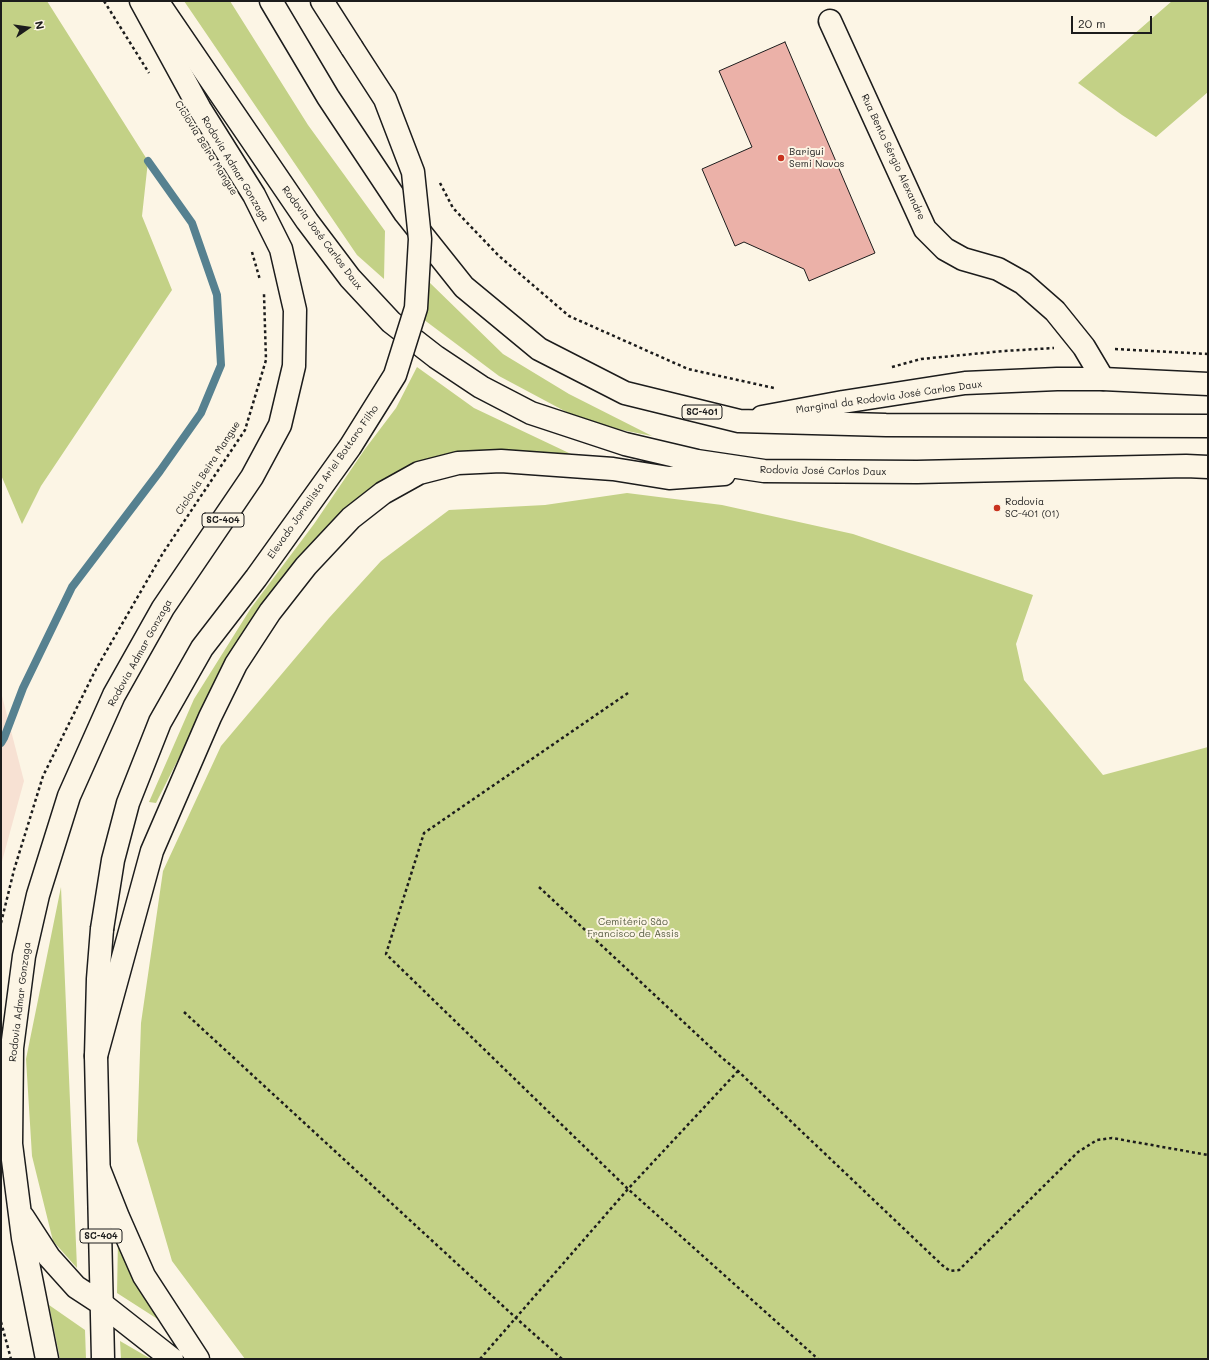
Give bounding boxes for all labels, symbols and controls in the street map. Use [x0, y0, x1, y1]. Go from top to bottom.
north arrow [8, 8, 48, 48]
scale bar [1073, 8, 1154, 34]
text: 20 m [1078, 15, 1106, 31]
text: N [32, 19, 48, 31]
street label: Rua Bento Sérgio Alexandre [858, 92, 928, 222]
street label: Ciclovia Beira Mangue [172, 98, 240, 198]
street label: Rodovia Admar Gonzaga [199, 114, 271, 224]
place label: Barigui Semi Novos [789, 146, 844, 170]
marker: Barigui Semi Novos [776, 153, 786, 163]
street label: Rodovia José Carlos Daux [279, 184, 365, 292]
street label: Marginal da Rodovia José Carlos Daux [795, 378, 983, 416]
street label: Elevado Jornalista Ariel Bottaro Filho [265, 403, 381, 561]
road number: SC-401 [682, 405, 722, 419]
street label: Ciclovia Beira Mangue [173, 419, 243, 517]
street label: Rodovia José Carlos Daux [760, 464, 886, 478]
place label: Rodovia SC-401 (01) [1005, 496, 1059, 520]
marker: Rodovia SC-401 (01) [992, 503, 1002, 513]
road number: SC-404 [202, 513, 244, 527]
street label: Rodovia Admar Gonzaga [105, 597, 175, 709]
park label: Cemitério São Francisco de Assis [587, 916, 679, 940]
street label: Rodovia Admar Gonzaga [7, 941, 33, 1063]
road number: SC-404 [80, 1229, 122, 1243]

